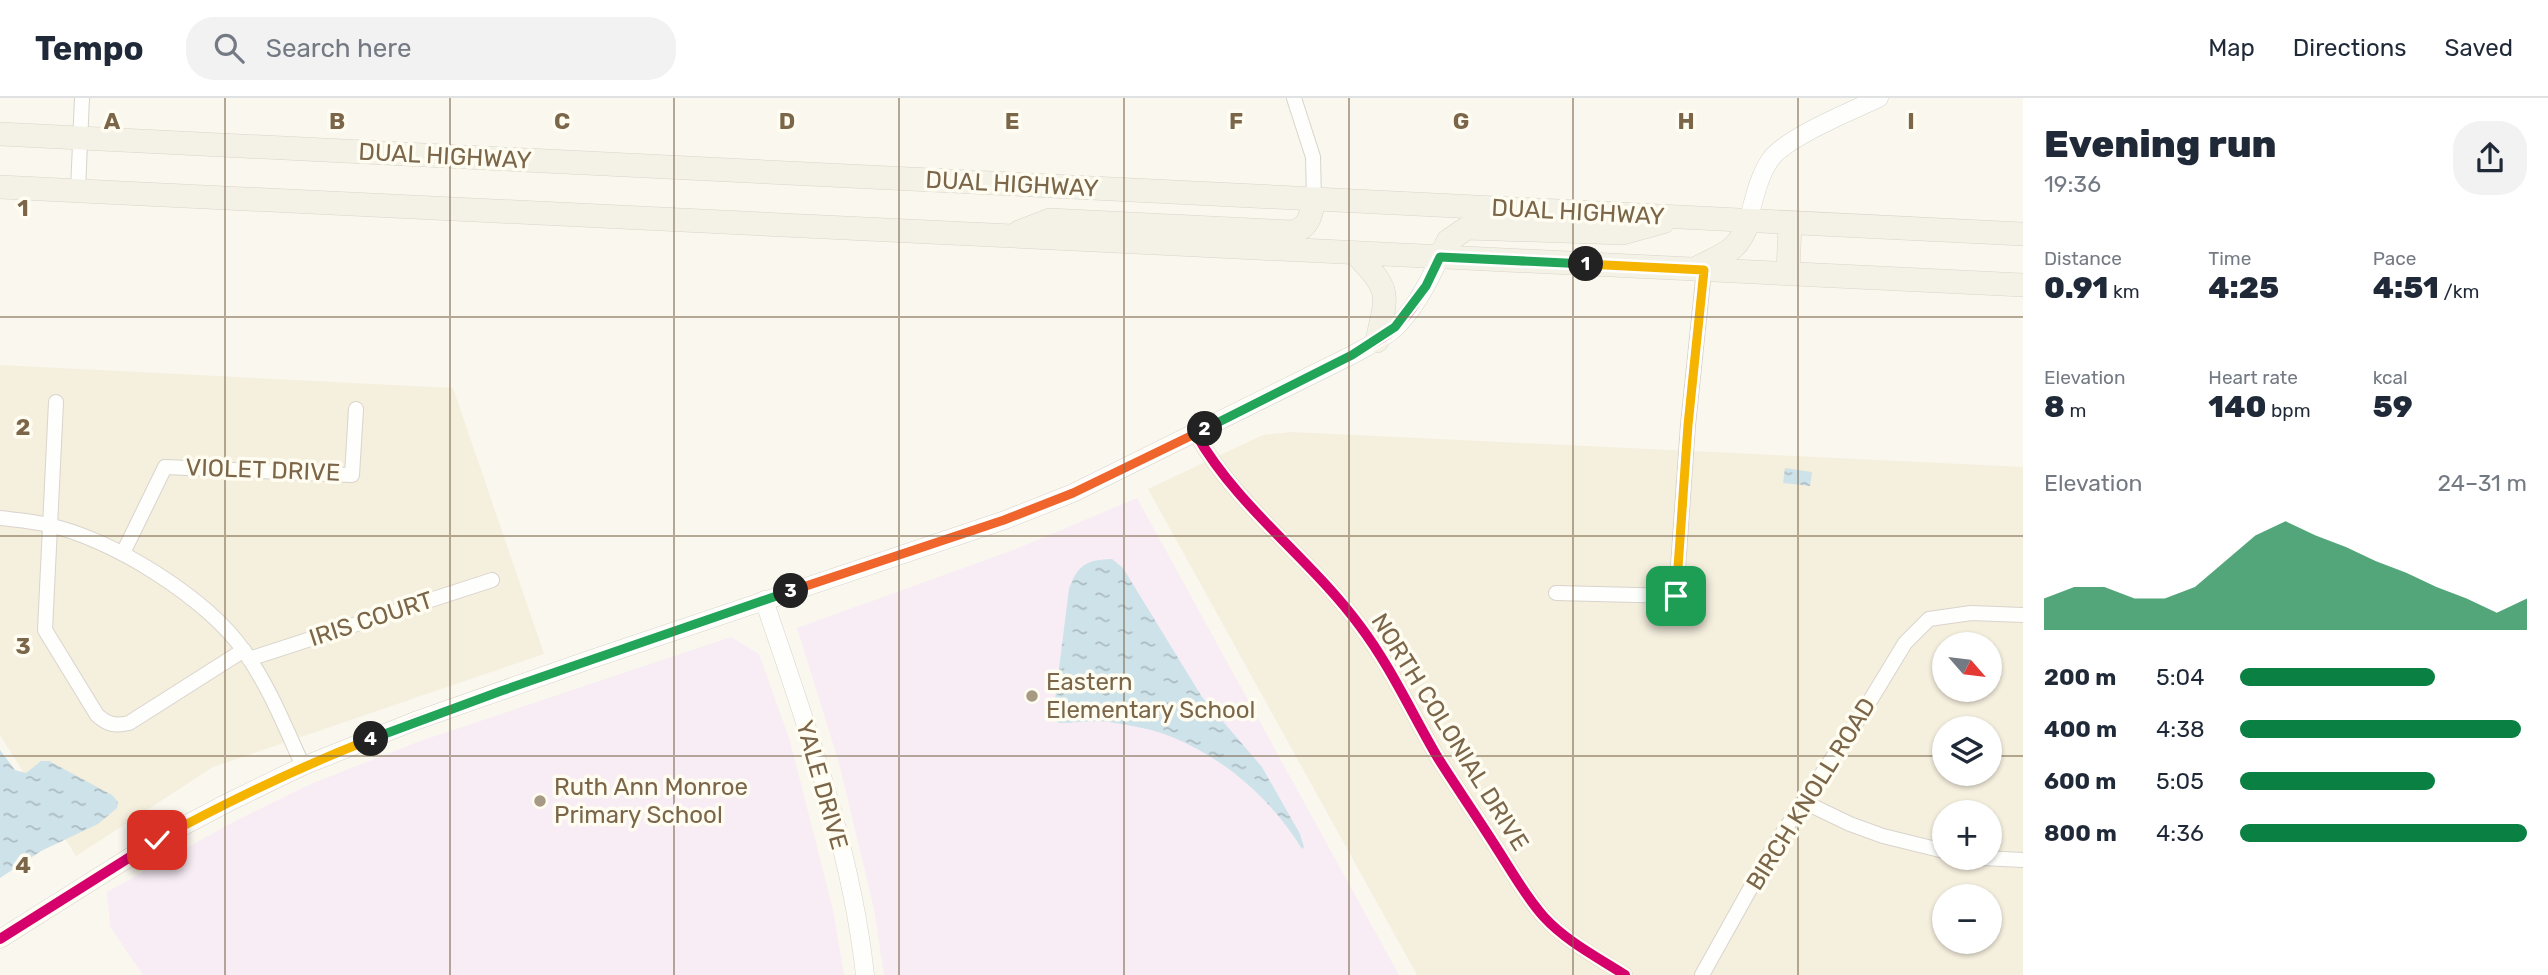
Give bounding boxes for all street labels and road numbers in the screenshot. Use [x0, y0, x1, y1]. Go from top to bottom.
street label: DUAL HIGHWAY [358, 137, 532, 175]
street label: DUAL HIGHWAY [925, 165, 1099, 203]
street label: DUAL HIGHWAY [1491, 193, 1665, 231]
street label: VIOLET DRIVE [185, 453, 341, 487]
street label: IRIS COURT [306, 586, 436, 652]
street label: NORTH COLONIAL DRIVE [1365, 608, 1535, 856]
street label: BIRCH KNOLL ROAD [1741, 693, 1881, 895]
street label: YALE DRIVE [790, 717, 854, 853]

